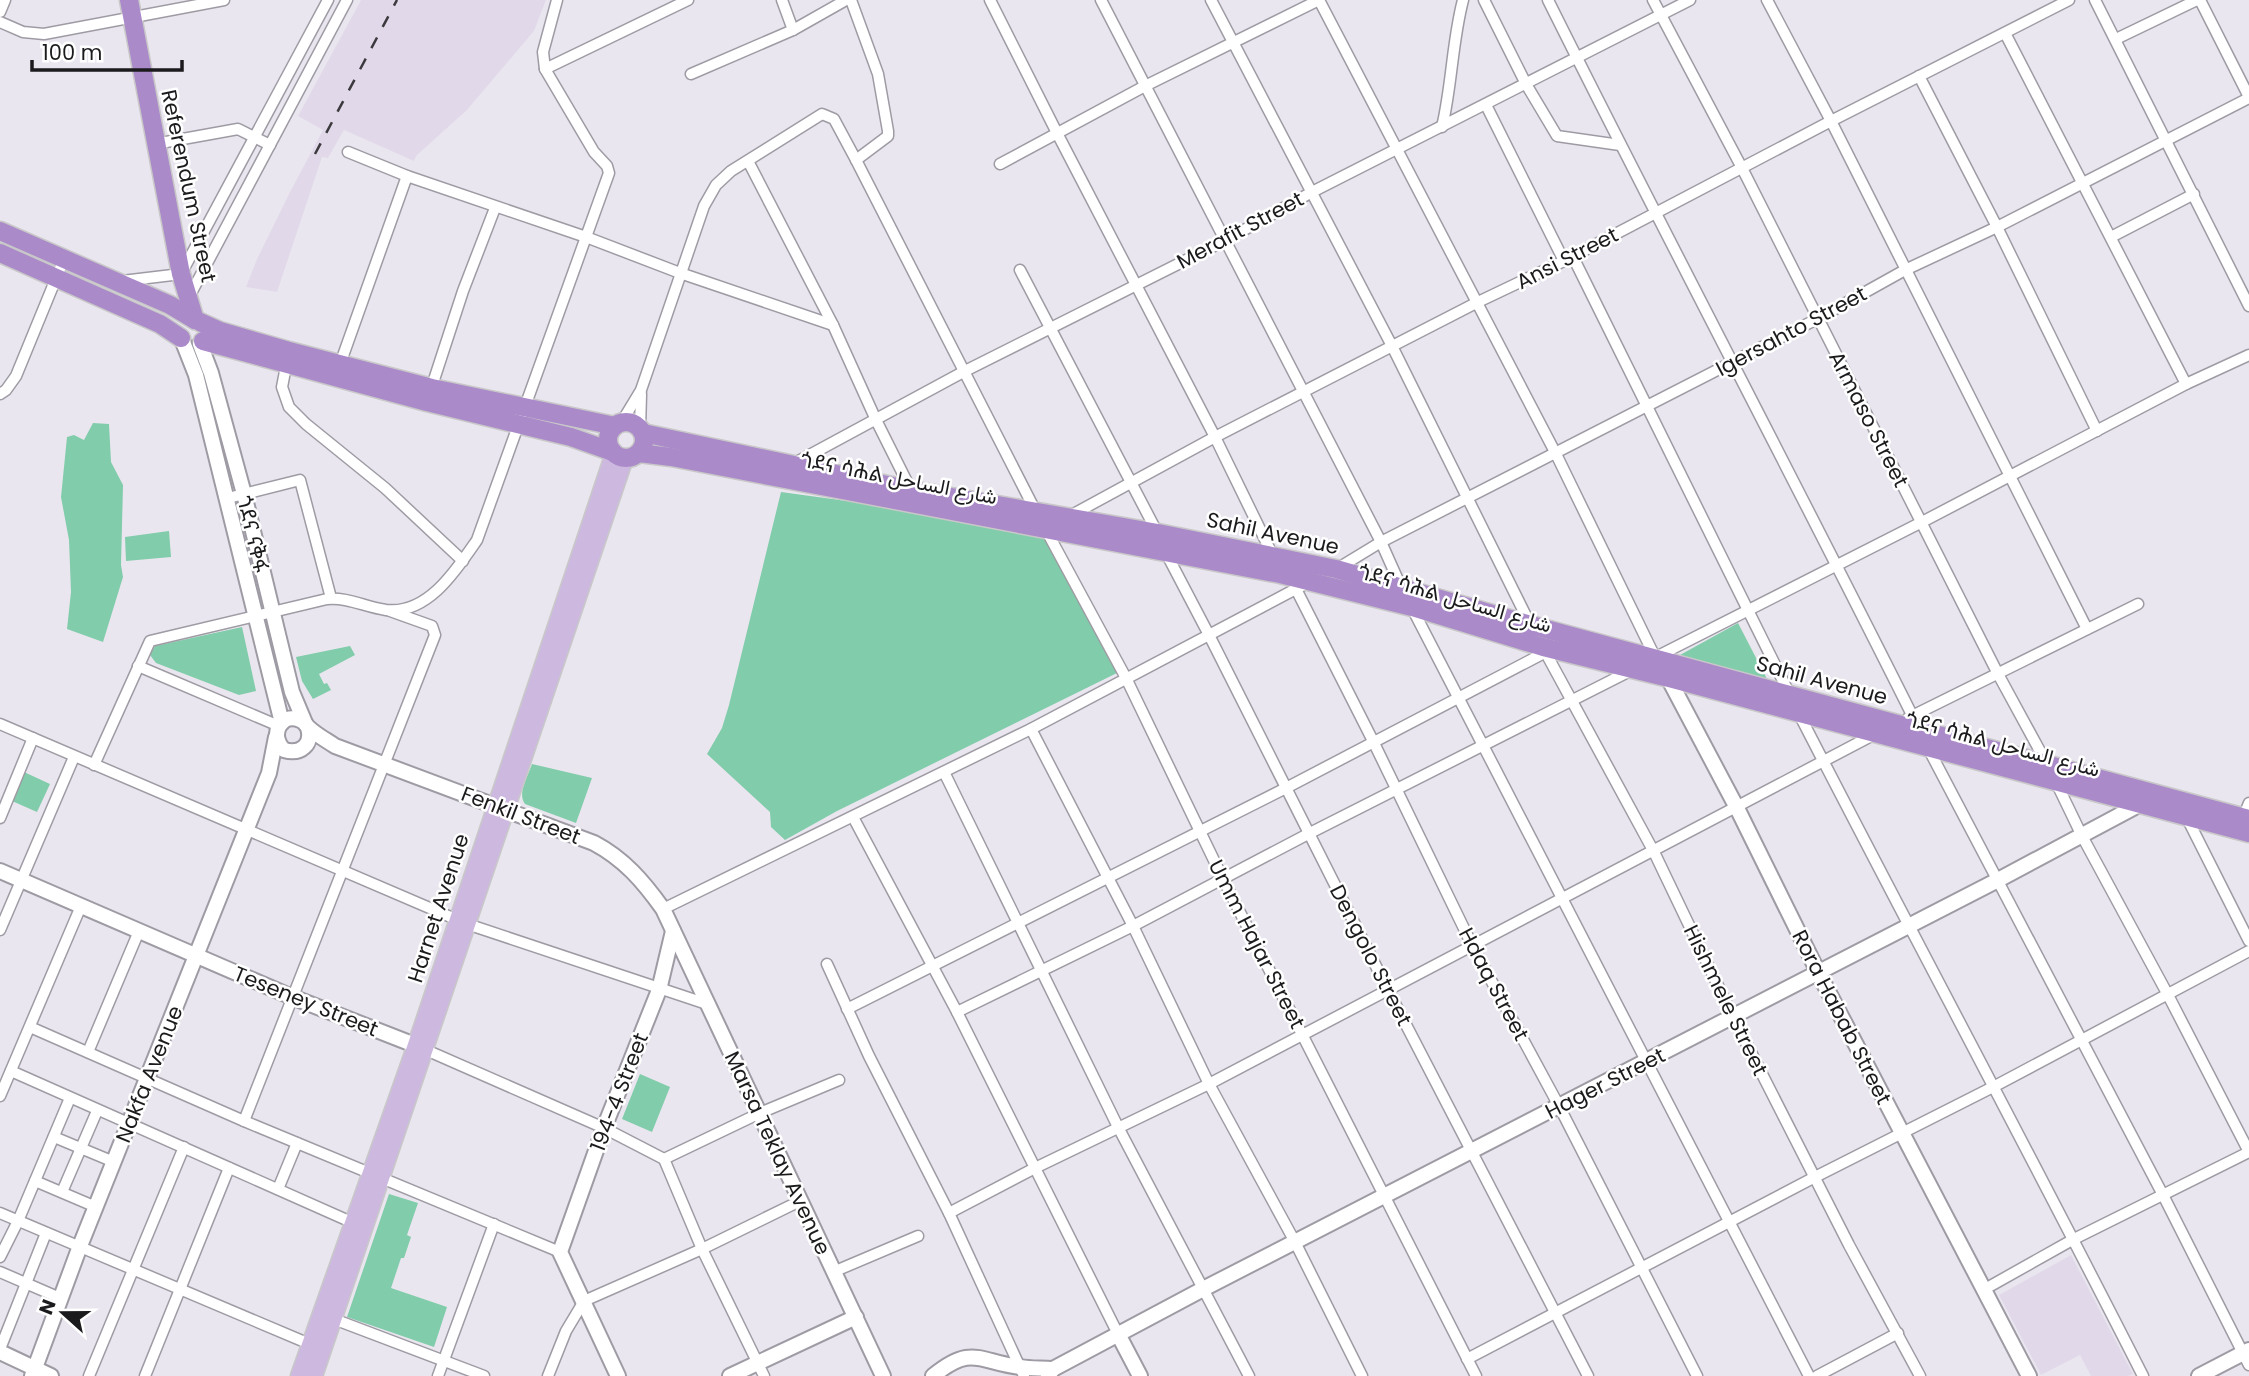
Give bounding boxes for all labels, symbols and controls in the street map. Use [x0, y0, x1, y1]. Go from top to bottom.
scale bar [32, 28, 182, 72]
text: 100 m [42, 38, 102, 67]
street label: Referendum Street [154, 87, 224, 285]
street label: Merafit Street [1171, 184, 1309, 276]
street label: Ansi Street [1511, 220, 1623, 296]
street label: Igersahto Street [1710, 279, 1872, 383]
street label: Armaso Street [1822, 346, 1916, 492]
street label: ጎደና ሳሕል شارع الساحل [798, 445, 1000, 511]
street label: ጎደና ናቅፋ [230, 493, 276, 575]
street label: Sahil Avenue [1204, 505, 1342, 561]
street label: ጎደና ሳሕል شارع الساحل [1355, 557, 1555, 639]
street label: Sahil Avenue [1753, 649, 1891, 711]
street label: ጎደና ሳሕል شارع الساحل [1903, 704, 2103, 784]
street label: Fenkil Street [457, 779, 585, 851]
street label: Harnet Avenue [400, 830, 476, 986]
street label: Umm Hajar Street [1202, 855, 1312, 1033]
street label: Dengolo Street [1323, 880, 1419, 1030]
street label: Hishmele Street [1677, 920, 1775, 1080]
street label: Hdaq Street [1452, 922, 1536, 1046]
street label: Rora Habab Street [1785, 925, 1899, 1109]
street label: Teseney Street [229, 959, 383, 1043]
street label: Nakfa Avenue [108, 1001, 190, 1147]
street label: 194-4 Street [583, 1028, 655, 1156]
street label: Hager Street [1540, 1040, 1670, 1126]
street label: Marsa Teklay Avenue [718, 1046, 838, 1260]
north arrow [28, 1278, 98, 1348]
text: N [32, 1296, 63, 1319]

